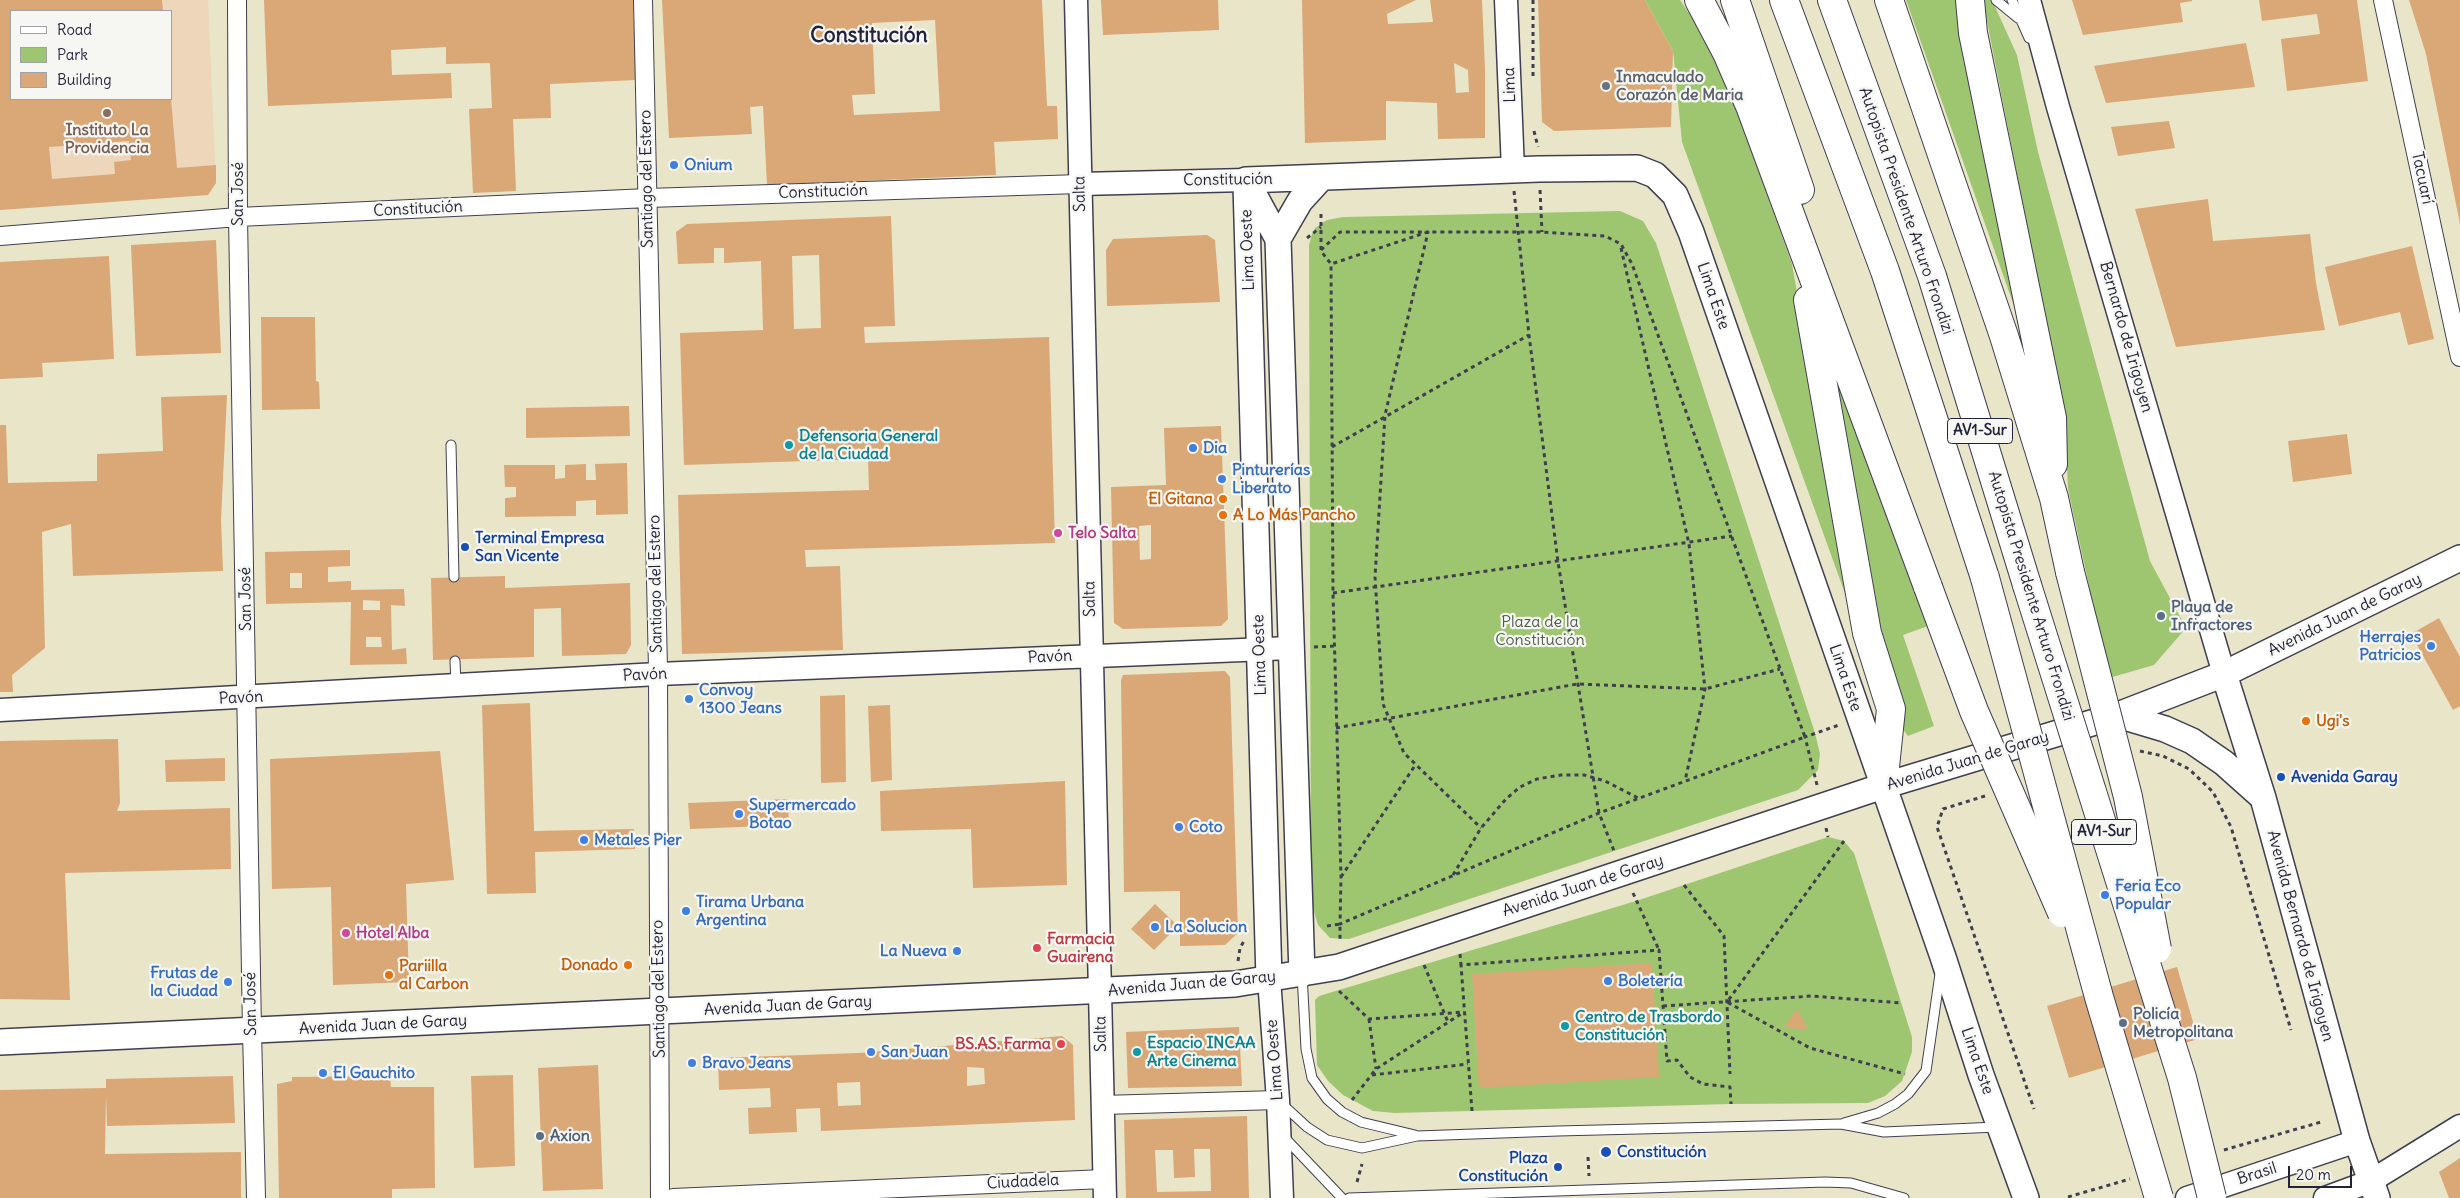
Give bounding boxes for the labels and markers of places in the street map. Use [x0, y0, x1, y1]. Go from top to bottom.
place label: Inmaculado Corazón de Maria [1616, 67, 1743, 105]
marker: Inmaculado Corazón de Maria [1600, 80, 1612, 92]
marker: Instituto La Providencia [101, 107, 113, 119]
place label: Instituto La Providencia [65, 120, 149, 158]
place label: Onium [684, 155, 733, 175]
marker: Onium [668, 159, 680, 171]
place label: Defensoria General de la Ciudad [799, 426, 938, 464]
place label: Dia [1203, 438, 1227, 458]
marker: Defensoria General de la Ciudad [783, 439, 795, 451]
marker: Dia [1187, 442, 1199, 454]
place label: Pinturerías Liberato [1232, 460, 1310, 498]
marker: Pinturerías Liberato [1216, 473, 1228, 485]
place label: El Gitana [1148, 489, 1213, 509]
marker: El Gitana [1217, 493, 1229, 505]
place label: A Lo Más Pancho [1233, 505, 1355, 525]
marker: A Lo Más Pancho [1217, 509, 1229, 521]
place label: Telo Salta [1068, 523, 1136, 543]
marker: Telo Salta [1052, 527, 1064, 539]
place label: Terminal Empresa San Vicente [475, 528, 604, 566]
marker: Terminal Empresa San Vicente [459, 541, 471, 553]
place label: Playa de Infractores [2171, 597, 2252, 635]
marker: Playa de Infractores [2155, 610, 2167, 622]
place label: Herrajes Patricios [2359, 627, 2421, 665]
marker: Herrajes Patricios [2425, 640, 2437, 652]
place label: Convoy 1300 Jeans [699, 680, 782, 718]
marker: Convoy 1300 Jeans [683, 693, 695, 705]
place label: Ugi's [2316, 711, 2350, 731]
marker: Ugi's [2300, 715, 2312, 727]
place label: Avenida Garay [2291, 767, 2398, 787]
marker: Avenida Garay [2275, 771, 2287, 783]
place label: Supermercado Botao [749, 795, 856, 833]
marker: Supermercado Botao [733, 808, 745, 820]
place label: Coto [1189, 817, 1223, 837]
marker: Coto [1173, 821, 1185, 833]
place label: Metales Pier [594, 830, 682, 850]
marker: Metales Pier [578, 834, 590, 846]
place label: Feria Eco Popular [2115, 876, 2181, 914]
marker: Feria Eco Popular [2099, 889, 2111, 901]
place label: Tirama Urbana Argentina [696, 892, 804, 930]
marker: Tirama Urbana Argentina [680, 905, 692, 917]
place label: La Solucion [1165, 917, 1247, 937]
marker: La Solucion [1149, 921, 1161, 933]
place label: Hotel Alba [356, 923, 429, 943]
marker: Hotel Alba [340, 927, 352, 939]
place label: Farmacia Guairena [1047, 929, 1115, 967]
place label: La Nueva [880, 941, 947, 961]
marker: Farmacia Guairena [1031, 942, 1043, 954]
marker: La Nueva [951, 945, 963, 957]
place label: Donado [561, 955, 618, 975]
place label: Pariilla al Carbon [399, 956, 469, 994]
marker: Donado [622, 959, 634, 971]
place label: Frutas de la Ciudad [150, 963, 218, 1001]
marker: Pariilla al Carbon [383, 969, 395, 981]
place label: Boletería [1618, 971, 1683, 991]
marker: Boletería [1602, 975, 1614, 987]
marker: Frutas de la Ciudad [222, 976, 234, 988]
place label: Policía Metropolitana [2133, 1004, 2233, 1042]
place label: Centro de Trasbordo Constitución [1575, 1007, 1722, 1045]
marker: Policía Metropolitana [2117, 1017, 2129, 1029]
marker: Centro de Trasbordo Constitución [1559, 1020, 1571, 1032]
place label: Espacio INCAA Arte Cinema [1147, 1033, 1255, 1071]
place label: BS.AS. Farma [955, 1034, 1051, 1054]
marker: BS.AS. Farma [1055, 1038, 1067, 1050]
place label: San Juan [881, 1042, 948, 1062]
marker: San Juan [865, 1046, 877, 1058]
marker: Espacio INCAA Arte Cinema [1131, 1046, 1143, 1058]
place label: Bravo Jeans [702, 1053, 791, 1073]
marker: Bravo Jeans [686, 1057, 698, 1069]
place label: El Gauchito [333, 1063, 415, 1083]
marker: El Gauchito [317, 1067, 329, 1079]
place label: Axion [550, 1126, 590, 1146]
marker: Axion [534, 1130, 546, 1142]
place label: Constitución [1617, 1142, 1707, 1162]
marker: Constitución [1599, 1145, 1613, 1159]
place label: Plaza Constitución [1458, 1148, 1548, 1186]
marker: Plaza Constitución [1552, 1161, 1564, 1173]

